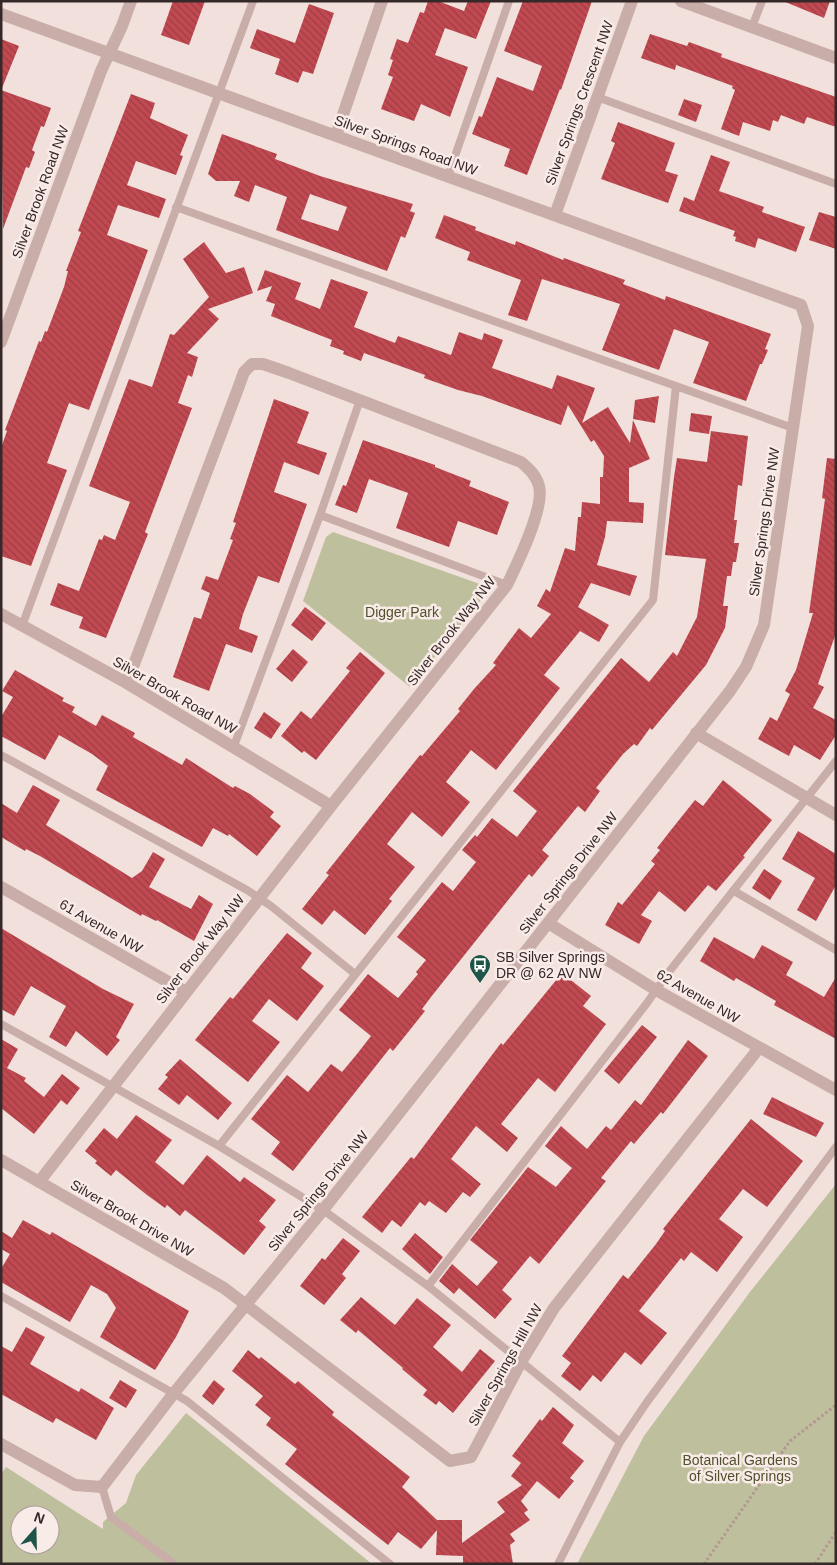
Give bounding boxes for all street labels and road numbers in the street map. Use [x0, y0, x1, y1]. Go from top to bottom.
street label: Silver Springs Crescent NW [542, 18, 616, 187]
street label: Silver Springs Road NW [332, 112, 480, 179]
street label: Silver Brook Road NW [9, 123, 72, 261]
street label: Silver Springs Drive NW [746, 446, 782, 597]
street label: Silver Brook Way NW [403, 573, 499, 689]
street label: Silver Brook Road NW [110, 653, 240, 737]
street label: Silver Springs Drive NW [515, 808, 621, 937]
street label: Silver Brook Way NW [152, 891, 248, 1007]
street label: 61 Avenue NW [57, 896, 146, 957]
street label: 62 Avenue NW [654, 966, 743, 1027]
street label: Silver Springs Drive NW [265, 1127, 372, 1254]
street label: Silver Brook Drive NW [68, 1176, 197, 1260]
street label: Silver Springs Hill NW [465, 1301, 546, 1429]

